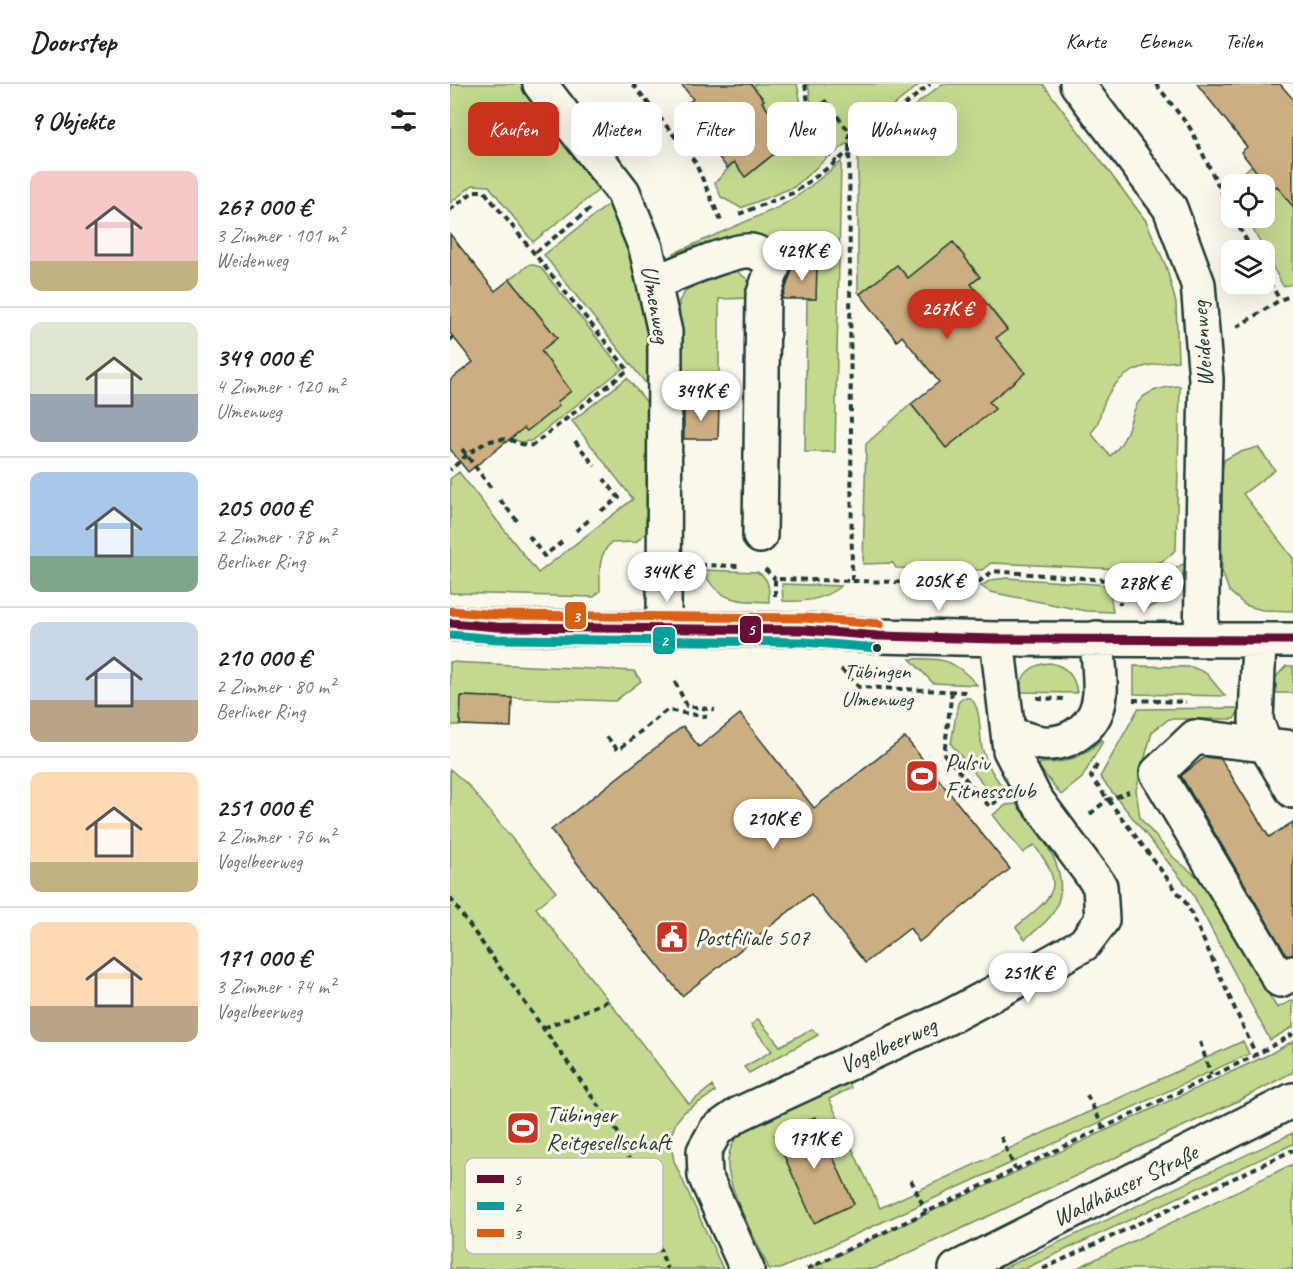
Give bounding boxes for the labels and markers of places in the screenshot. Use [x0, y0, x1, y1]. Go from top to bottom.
pin: 429K € [753, 231, 851, 282]
pin: 267K € [898, 289, 996, 340]
pin: 349K € [652, 371, 750, 422]
pin: 344K € [618, 552, 716, 603]
pin: 205K € [890, 561, 988, 612]
pin: 278K € [1095, 563, 1193, 614]
marker: Tübingen Ulmenweg [871, 642, 883, 654]
place label: Tübingen Ulmenweg [841, 657, 915, 713]
place label: Pulsiv Fitnessclub [945, 747, 1037, 805]
sports icon: Pulsiv Fitnessclub [904, 758, 940, 794]
pin: 210K € [724, 799, 822, 850]
public building icon: Postfiliale 507 [654, 919, 690, 955]
place label: Postfiliale 507 [695, 922, 811, 952]
pin: 251K € [979, 953, 1077, 1004]
place label: Tübinger Reitgesellschaft [546, 1099, 673, 1157]
sports icon: Tübinger Reitgesellschaft [505, 1110, 541, 1146]
pin: 171K € [765, 1119, 863, 1170]

